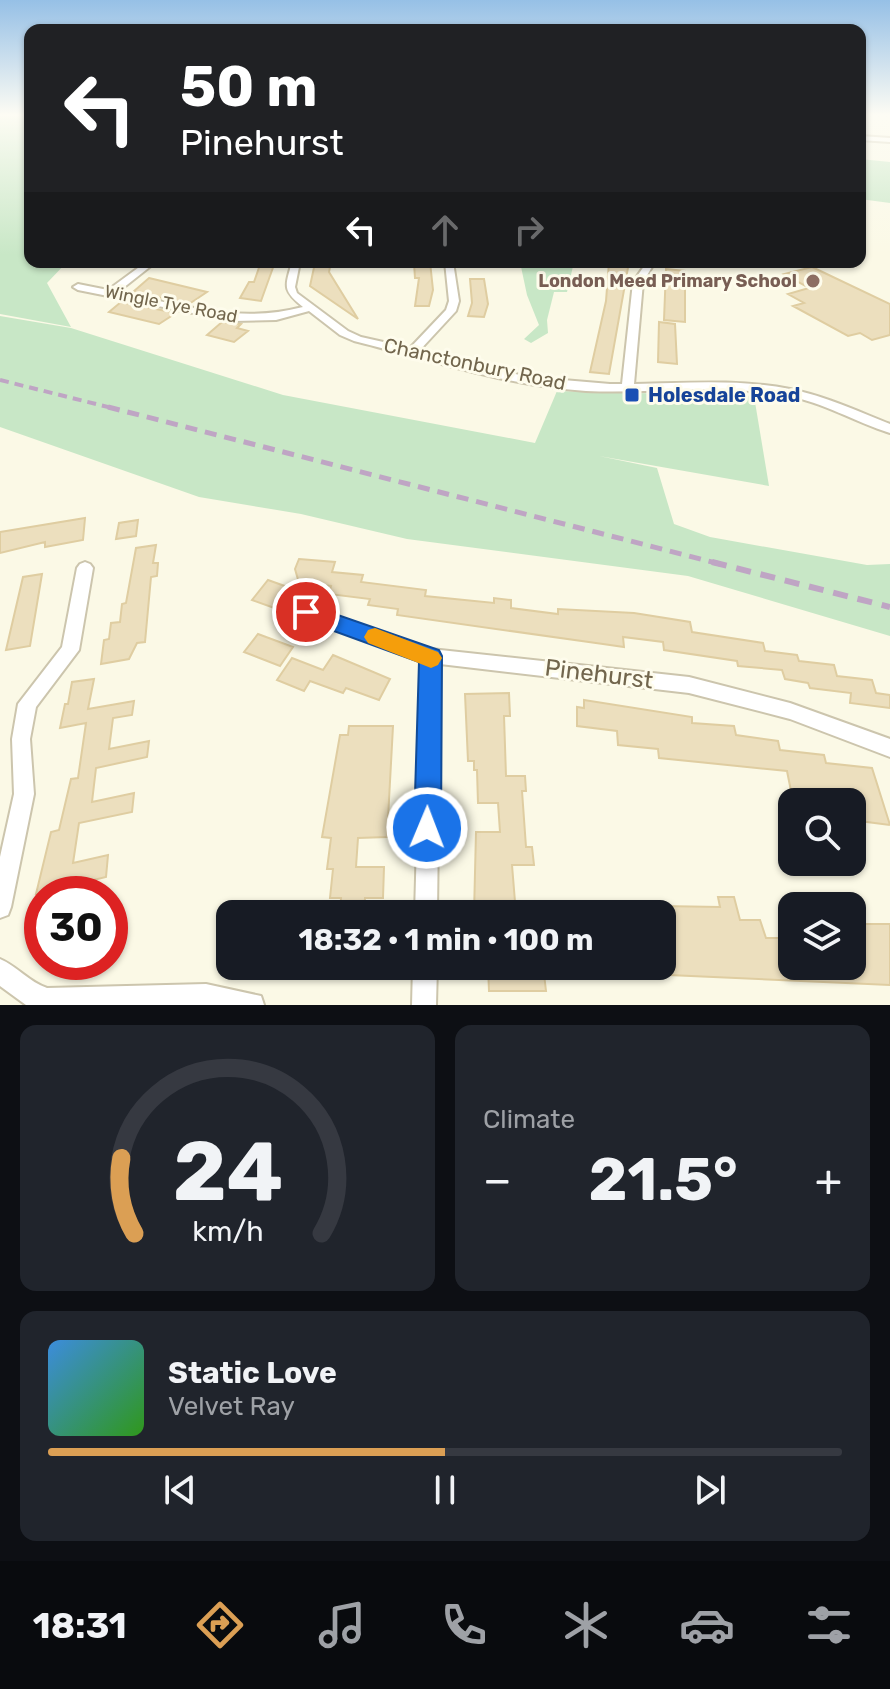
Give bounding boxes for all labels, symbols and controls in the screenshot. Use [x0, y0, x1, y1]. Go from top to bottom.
text: 50 m [180, 54, 317, 120]
icon: left [48, 56, 152, 160]
text: Pinehurst [180, 121, 344, 164]
icon: left [339, 208, 383, 252]
icon: ahead [423, 208, 467, 252]
icon: right [507, 208, 551, 252]
place label: London Meed Primary School [538, 270, 797, 292]
marker: London Meed Primary School [804, 272, 822, 290]
street label: Wingle Tye Road [103, 280, 239, 328]
street label: Chanctonbury Road [382, 333, 568, 395]
place label: Holesdale Road [648, 383, 800, 407]
marker: Holesdale Road [623, 386, 641, 404]
pin [272, 578, 340, 646]
icon: arrive [284, 590, 328, 634]
street label: Pinehurst [543, 653, 655, 695]
position arrow [385, 786, 469, 870]
map controls [778, 788, 866, 980]
button: search [778, 788, 866, 876]
speed limit sign: 30 [24, 876, 128, 980]
button: layers [778, 892, 866, 980]
text: 18:32 · 1 min · 100 m [299, 922, 593, 958]
text: Climate [483, 1104, 575, 1135]
text: 24 [172, 1122, 283, 1221]
text: 21.5° [588, 1144, 738, 1215]
text: − [483, 1154, 512, 1206]
text: + [815, 1154, 842, 1206]
text: km/h [192, 1214, 263, 1248]
text: Static Love [168, 1355, 337, 1391]
text: Velvet Ray [168, 1391, 295, 1422]
icon: previous [158, 1468, 202, 1512]
icon: pause [423, 1468, 467, 1512]
icon: next [688, 1468, 732, 1512]
icon: directions [192, 1597, 248, 1653]
icon: music [314, 1597, 370, 1653]
icon: phone [436, 1597, 492, 1653]
icon: climate [558, 1597, 614, 1653]
icon: car [679, 1597, 735, 1653]
icon: filters [801, 1597, 857, 1653]
text: 18:31 [33, 1604, 127, 1647]

